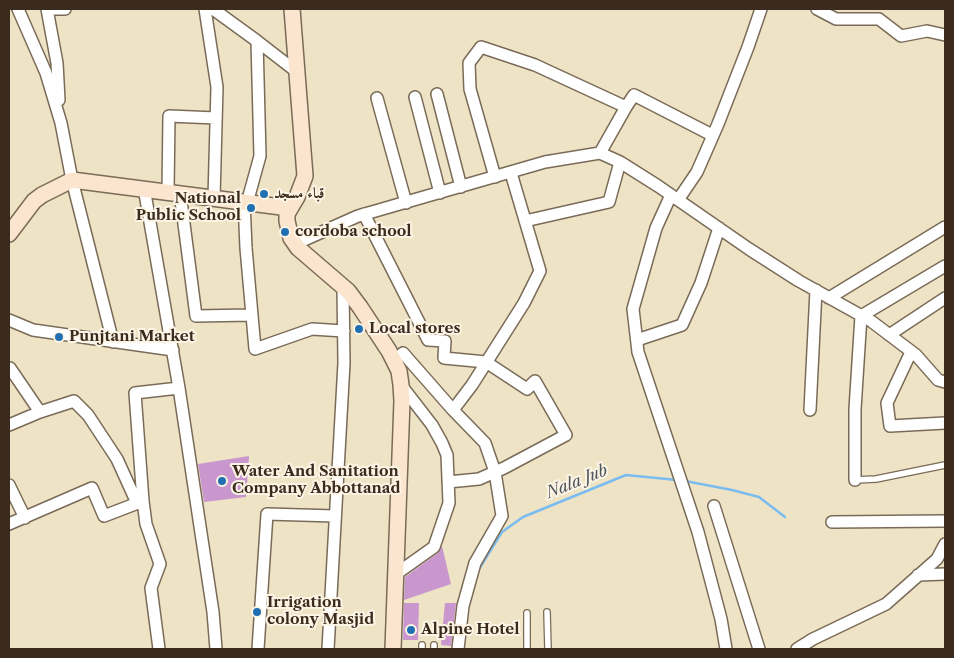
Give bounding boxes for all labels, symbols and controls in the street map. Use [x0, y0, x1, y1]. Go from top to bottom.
place label: قباء مسجد [274, 185, 324, 203]
marker: قباء مسجد [258, 188, 270, 200]
place label: National Public School [136, 190, 241, 225]
marker: National Public School [245, 202, 257, 214]
place label: cordoba school [295, 223, 412, 241]
marker: cordoba school [279, 226, 291, 238]
place label: Local stores [369, 320, 460, 338]
marker: Local stores [353, 323, 365, 335]
place label: Punjtani Market [69, 328, 195, 346]
marker: Punjtani Market [53, 331, 65, 343]
water label: Nala Jub [544, 461, 610, 503]
place label: Water And Sanitation Company Abbottanad [232, 463, 401, 498]
marker: Water And Sanitation Company Abbottanad [216, 475, 228, 487]
place label: Irrigation colony Masjid [267, 594, 374, 629]
marker: Irrigation colony Masjid [251, 606, 263, 618]
place label: Alpine Hotel [421, 621, 519, 639]
marker: Alpine Hotel [405, 624, 417, 636]

